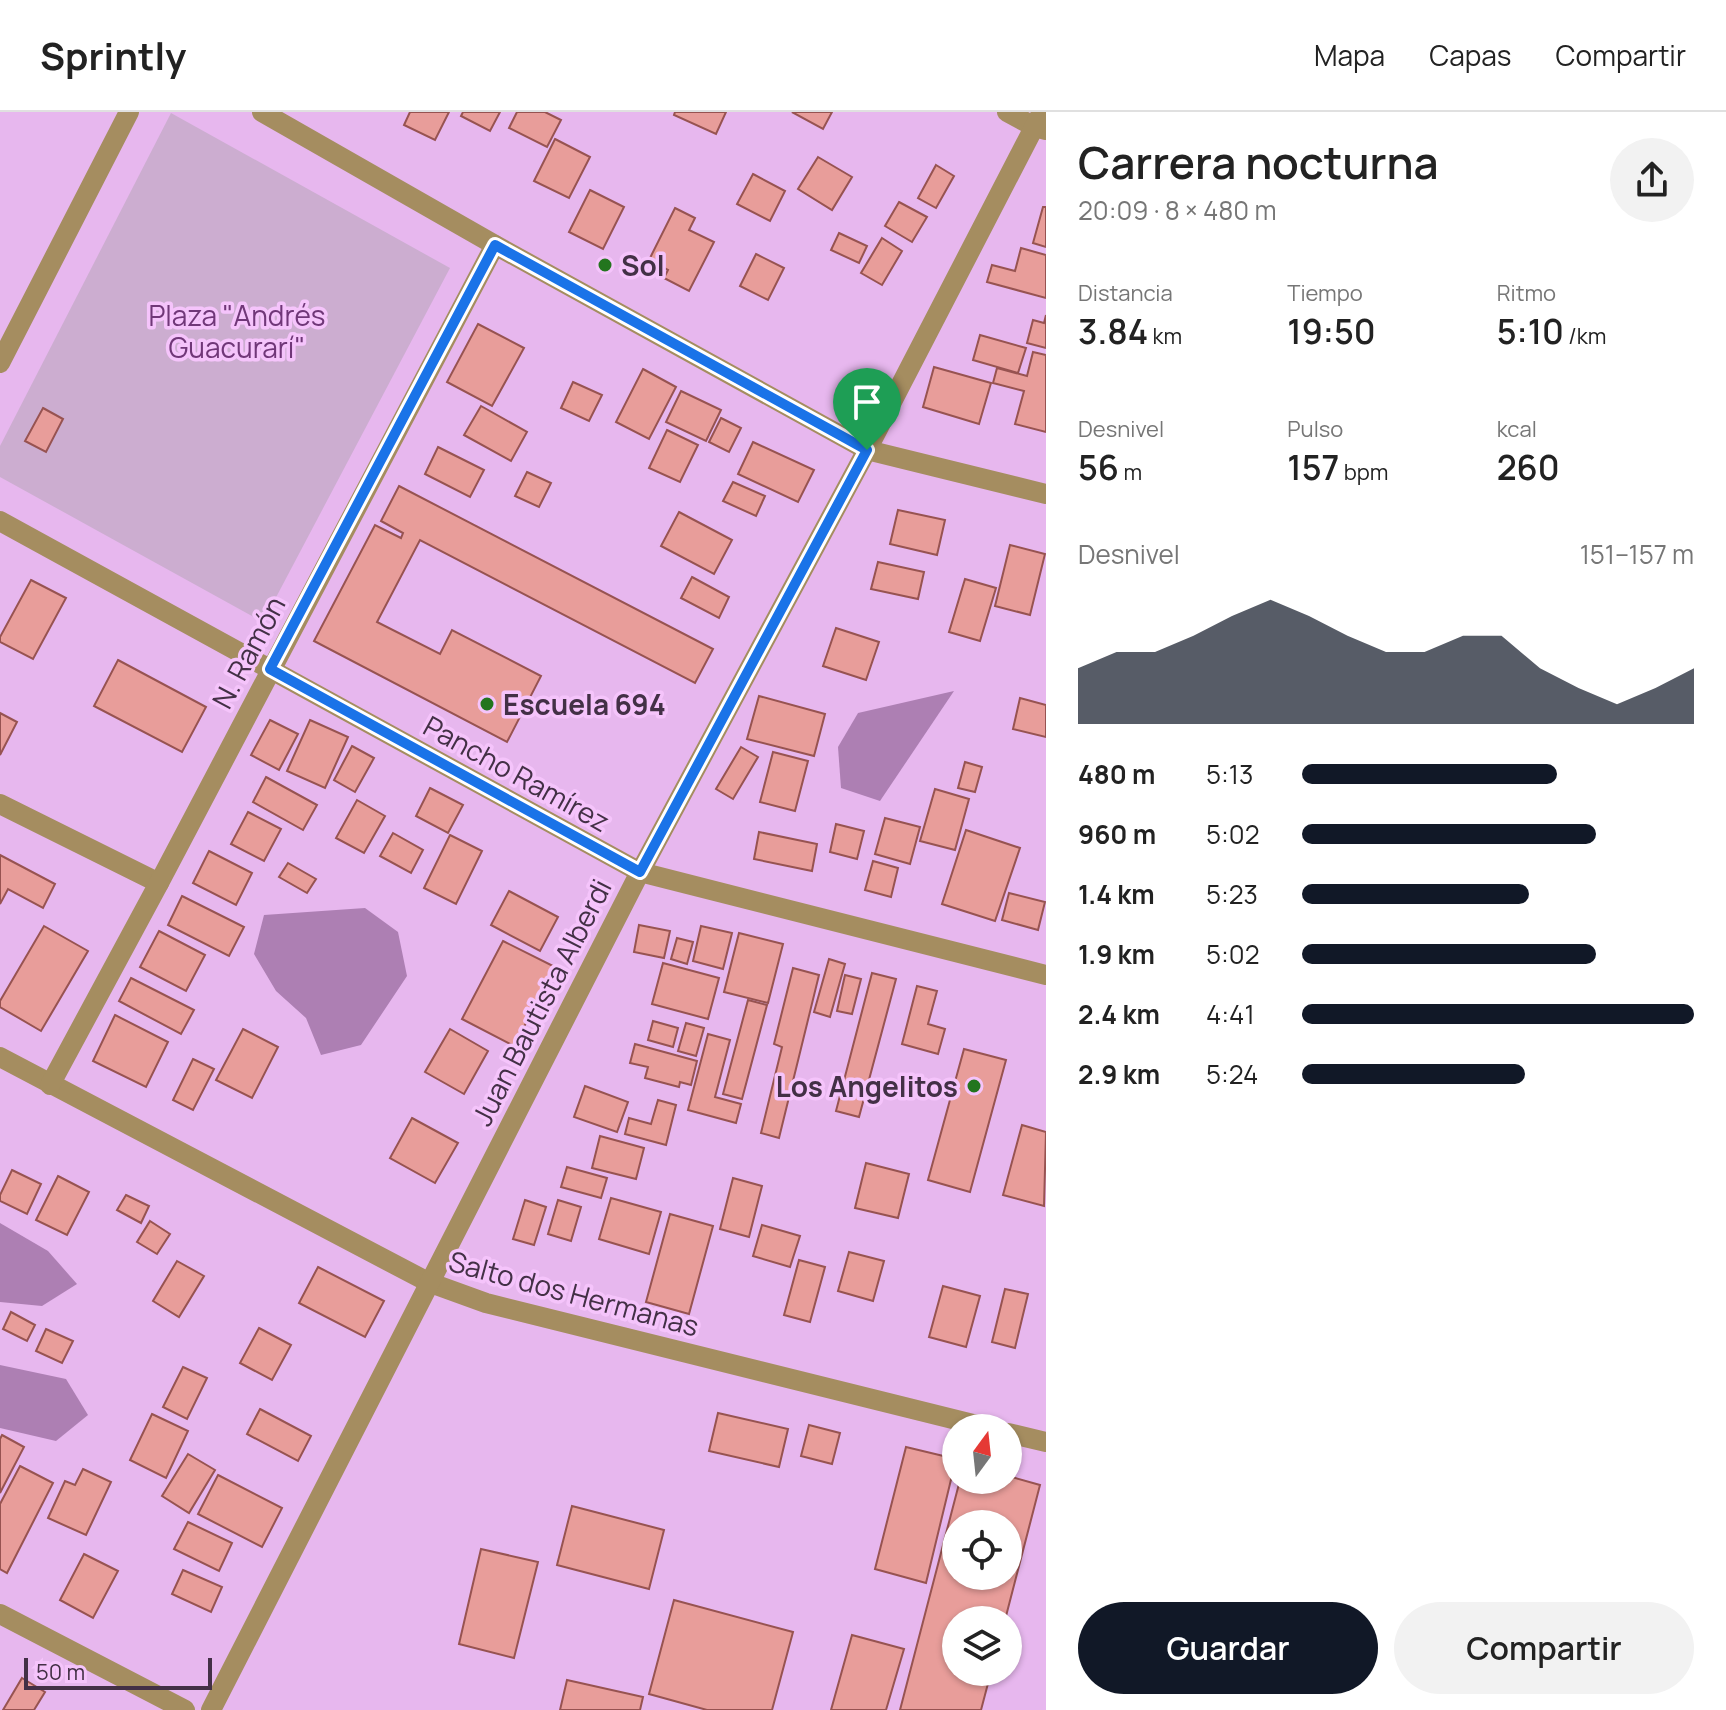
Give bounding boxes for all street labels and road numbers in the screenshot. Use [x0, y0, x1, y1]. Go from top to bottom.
street label: N. Ramón [203, 589, 293, 715]
street label: Pancho Ramírez [417, 706, 617, 840]
street label: Juan Bautista Alberdi [462, 872, 620, 1132]
street label: Salto dos Hermanas [445, 1241, 703, 1345]

